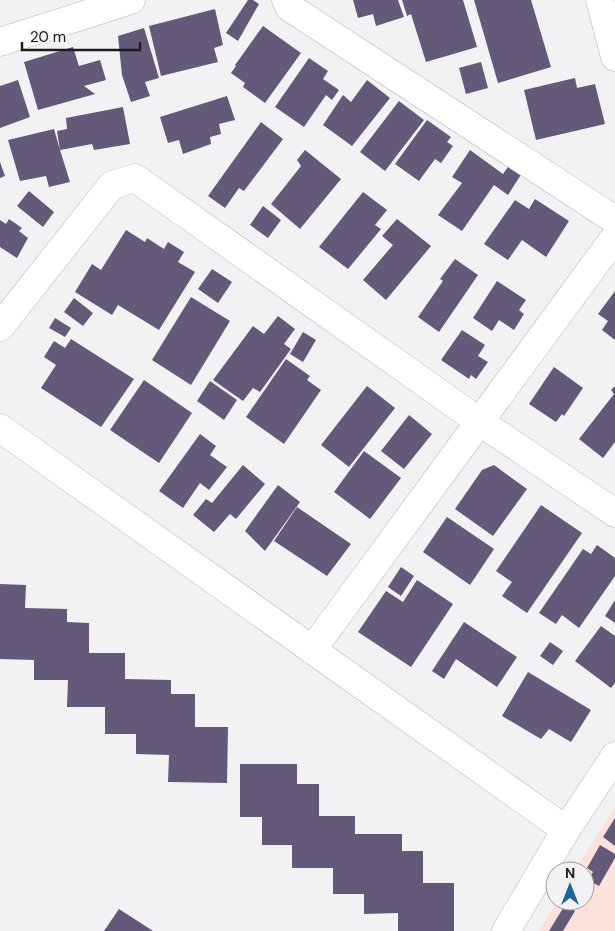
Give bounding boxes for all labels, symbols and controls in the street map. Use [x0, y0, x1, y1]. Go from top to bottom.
scale bar [22, 20, 140, 52]
text: 20 m [30, 27, 66, 47]
north arrow [545, 861, 595, 911]
text: N [565, 864, 575, 882]

